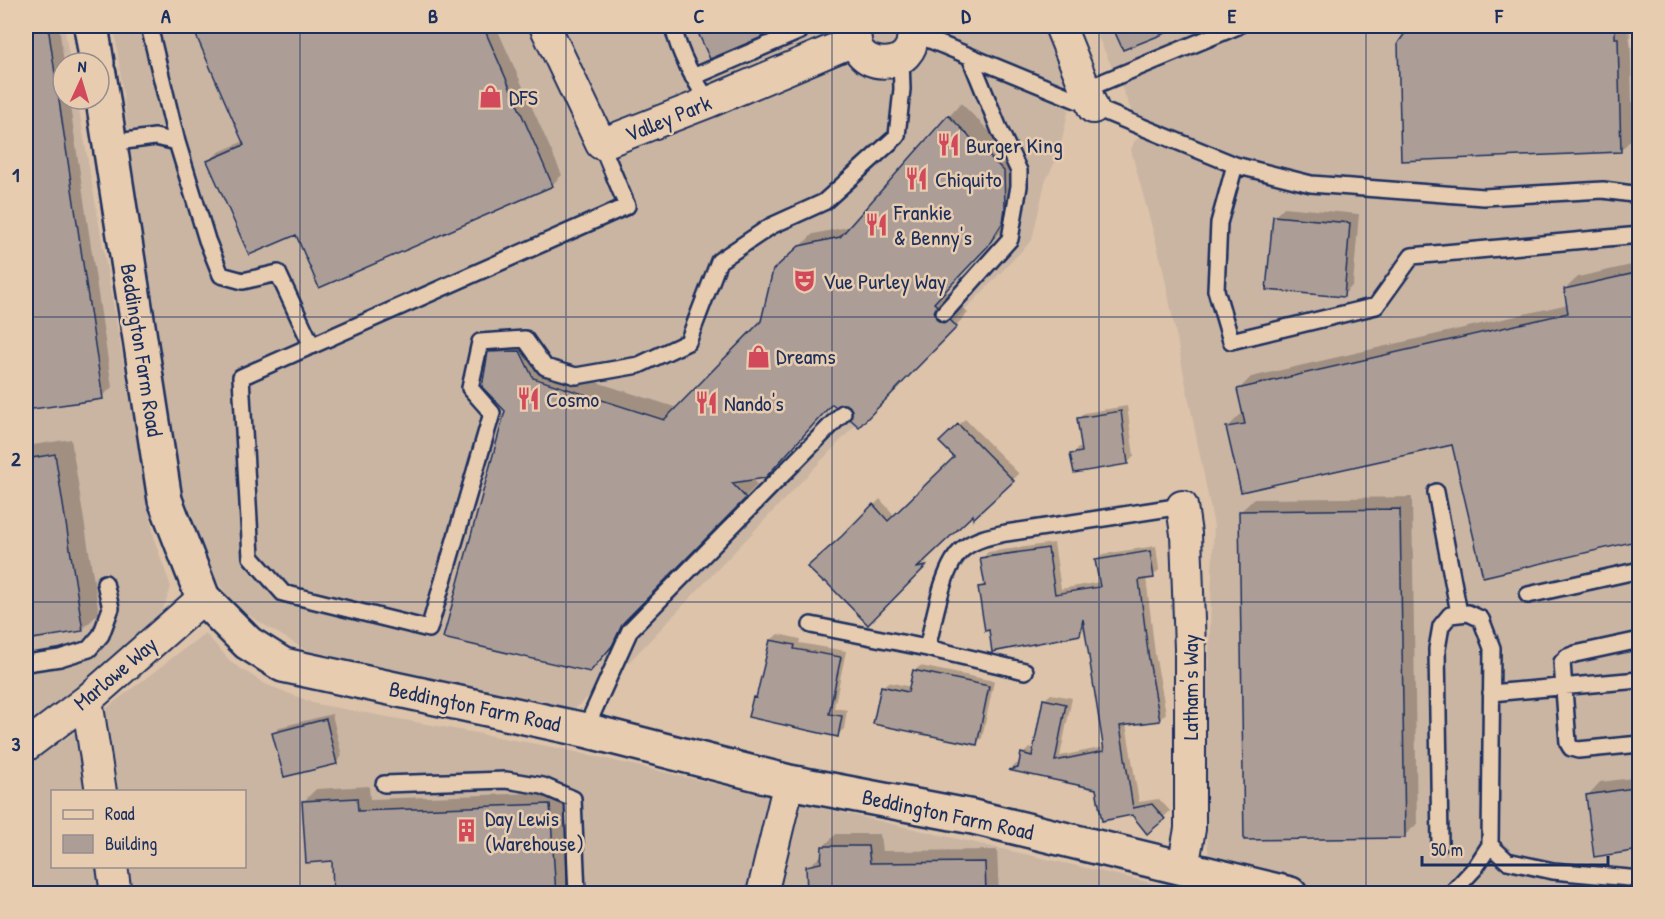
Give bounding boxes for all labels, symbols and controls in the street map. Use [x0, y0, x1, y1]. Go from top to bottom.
text: A [161, 2, 171, 29]
text: B [428, 2, 438, 29]
text: C [694, 2, 705, 29]
text: D [961, 2, 971, 29]
text: E [1228, 2, 1237, 29]
text: F [1494, 2, 1504, 29]
north arrow [51, 51, 111, 111]
text: N [77, 55, 88, 77]
place label: DFS [509, 82, 538, 112]
shop icon: DFS [478, 84, 504, 110]
street label: Valley Park [620, 87, 716, 149]
place label: Burger King [966, 130, 1063, 160]
restaurant icon: Burger King [935, 132, 961, 158]
text: 1 [12, 161, 20, 188]
place label: Chiquito [935, 164, 1002, 194]
restaurant icon: Chiquito [904, 166, 930, 192]
place label: Frankie & Benny's [893, 197, 972, 252]
restaurant icon: Frankie & Benny's [863, 212, 889, 238]
street label: Beddington Farm Road [114, 261, 171, 439]
place label: Vue Purley Way [823, 266, 946, 296]
theatre icon: Vue Purley Way [792, 268, 818, 294]
place label: Dreams [776, 341, 836, 371]
shop icon: Dreams [745, 343, 771, 369]
place label: Cosmo [546, 384, 599, 414]
restaurant icon: Cosmo [515, 386, 541, 412]
place label: Nando's [724, 388, 784, 418]
restaurant icon: Nando's [693, 390, 719, 416]
text: 2 [11, 445, 21, 472]
street label: Marlowe Way [67, 629, 163, 717]
street label: Latham's Way [1175, 634, 1205, 740]
street label: Beddington Farm Road [386, 673, 564, 739]
text: 3 [12, 730, 21, 757]
street label: Beddington Farm Road [859, 781, 1037, 847]
legend [51, 790, 246, 868]
text: Road [105, 801, 135, 826]
place label: Day Lewis (Warehouse) [485, 803, 584, 858]
building icon: Day Lewis (Warehouse) [454, 818, 480, 844]
scale bar [1422, 829, 1608, 867]
text: Building [105, 831, 157, 856]
text: 50 m [1431, 837, 1463, 862]

